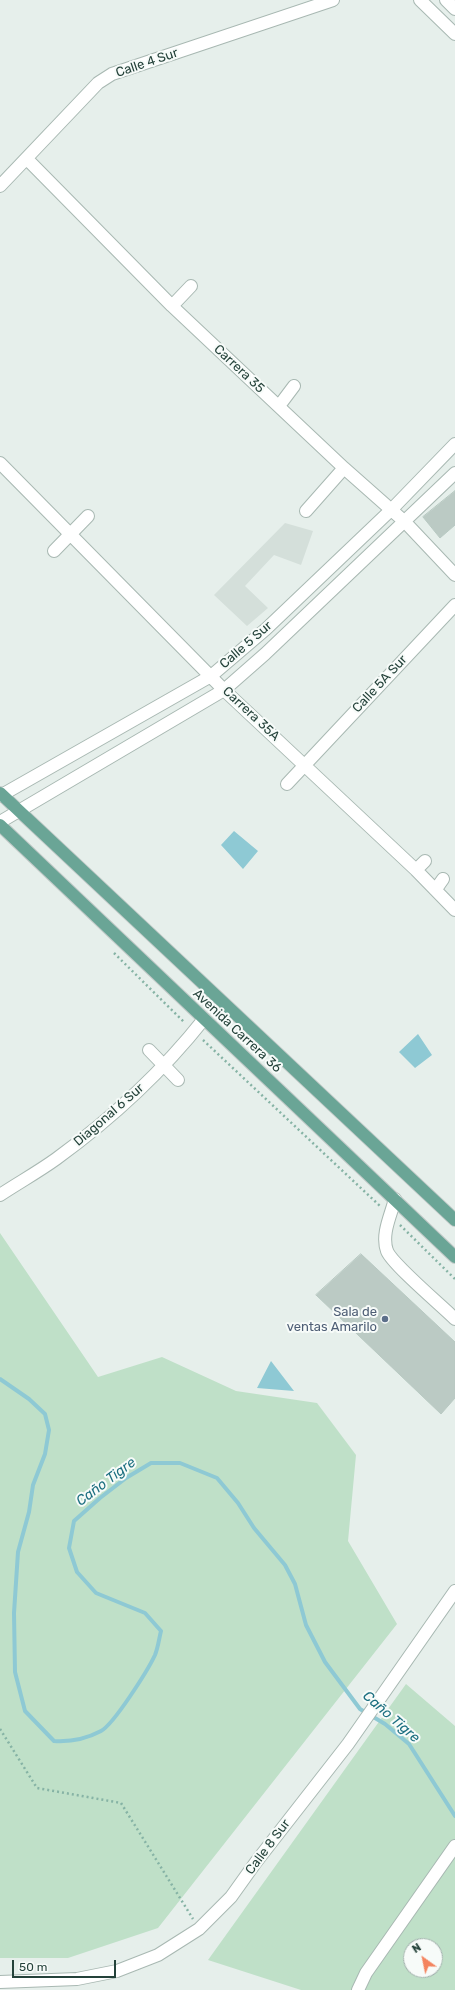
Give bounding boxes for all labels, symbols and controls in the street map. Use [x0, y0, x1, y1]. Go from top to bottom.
street label: Calle 4 Sur [114, 45, 180, 81]
street label: Carrera 35 [210, 342, 268, 396]
street label: Calle 5 Sur [217, 618, 275, 672]
street label: Calle 5A Sur [349, 652, 411, 716]
street label: Carrera 35A [219, 684, 283, 744]
street label: Avenida Carrera 36 [189, 986, 285, 1076]
street label: Diagonal 6 Sur [71, 1080, 147, 1150]
place label: Sala de ventas Amarilo [287, 1304, 377, 1335]
marker: Sala de ventas Amarilo [380, 1314, 390, 1324]
water label: Caño Tigre [73, 1454, 139, 1510]
water label: Caño Tigre [359, 1688, 423, 1746]
street label: Calle 8 Sur [242, 1816, 294, 1878]
north arrow [403, 1938, 443, 1978]
text: N [410, 1941, 424, 1956]
scale bar [14, 1952, 118, 1978]
text: 50 m [19, 1960, 47, 1974]

